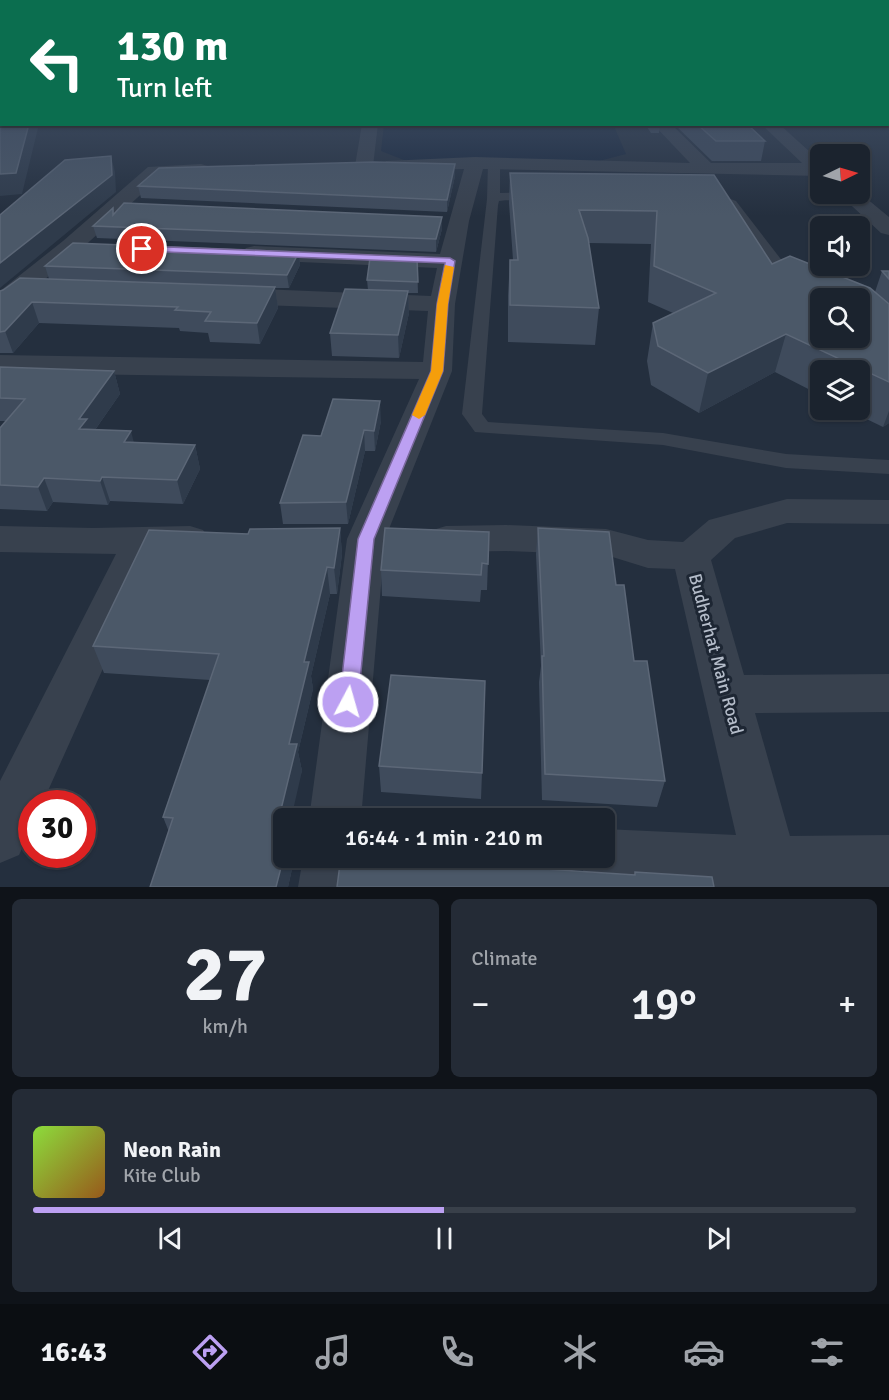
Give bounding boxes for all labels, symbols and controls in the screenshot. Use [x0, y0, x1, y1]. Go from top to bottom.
text: 130 m [117, 21, 228, 72]
icon: left [18, 24, 96, 102]
text: Turn left [117, 72, 212, 105]
north arrow [810, 144, 870, 204]
map controls [810, 144, 870, 420]
button: sound [810, 216, 870, 276]
pin [116, 223, 167, 274]
icon: arrive [125, 232, 158, 265]
button: search [810, 288, 870, 348]
button: layers [810, 360, 870, 420]
street label: Budherhat Main Road [684, 571, 748, 737]
position arrow [316, 670, 380, 734]
speed limit sign: 30 [18, 790, 96, 868]
text: 16:44 · 1 min · 210 m [345, 824, 543, 851]
text: 27 [183, 927, 267, 1023]
text: Climate [472, 946, 537, 971]
text: 19° [631, 977, 697, 1032]
text: − [472, 984, 489, 1025]
text: + [838, 984, 856, 1025]
text: km/h [203, 1014, 248, 1039]
text: Neon Rain [123, 1136, 221, 1163]
text: Kite Club [123, 1163, 201, 1188]
icon: previous [154, 1222, 187, 1255]
icon: pause [428, 1222, 461, 1255]
icon: next [702, 1222, 735, 1255]
icon: directions [189, 1331, 231, 1373]
icon: music [312, 1331, 354, 1373]
icon: phone [436, 1331, 478, 1373]
icon: climate [559, 1331, 601, 1373]
icon: car [683, 1331, 725, 1373]
icon: filters [806, 1331, 848, 1373]
text: 16:43 [41, 1336, 107, 1369]

